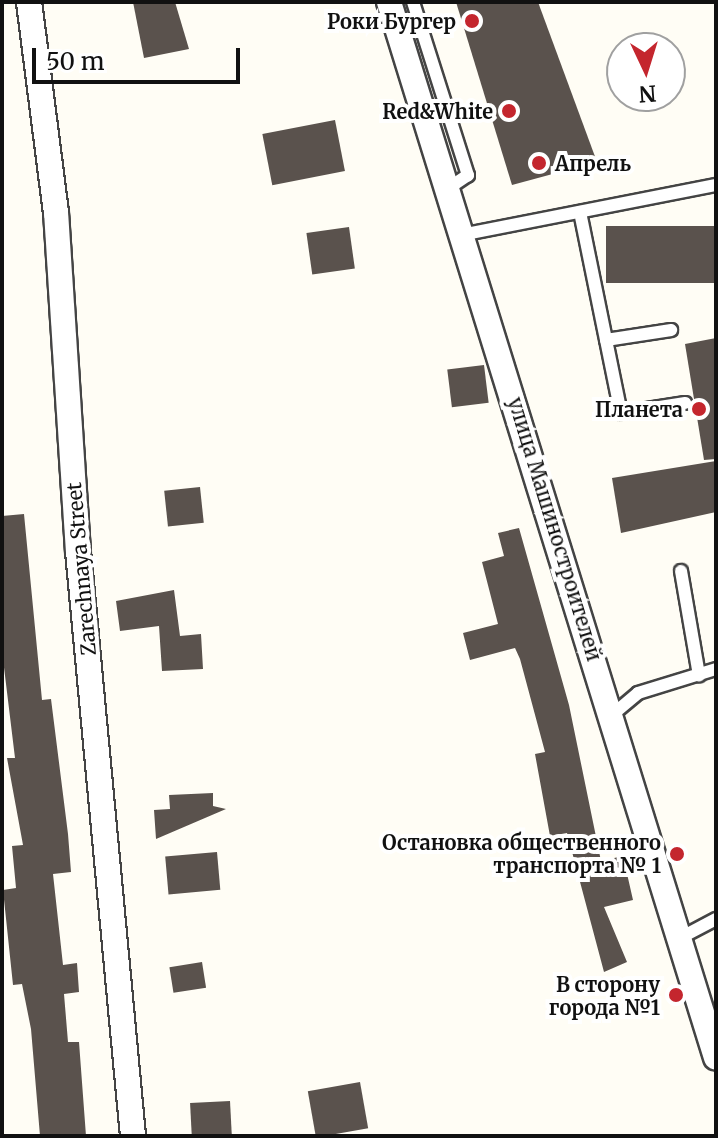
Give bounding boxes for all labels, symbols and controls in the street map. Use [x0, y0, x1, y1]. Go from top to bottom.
place label: Роки Бургер [327, 9, 456, 33]
marker: Роки Бургер [463, 12, 481, 30]
scale bar [36, 32, 244, 82]
north arrow [606, 32, 686, 112]
text: 50 m [46, 46, 105, 77]
text: N [638, 79, 657, 109]
place label: Red&White [382, 99, 493, 123]
marker: Red&White [500, 102, 518, 120]
place label: Апрель [555, 151, 631, 175]
marker: Апрель [530, 154, 548, 172]
street label: улица Машиностроителей [503, 394, 607, 664]
place label: Планета [595, 397, 683, 421]
marker: Планета [690, 400, 708, 418]
street label: Zarechnaya Street [61, 481, 101, 657]
place label: Остановка общественного транспорта № 1 [382, 830, 661, 877]
marker: Остановка общественного транспорта № 1 [668, 845, 686, 863]
place label: В сторону города №1 [549, 972, 660, 1019]
marker: В сторону города №1 [667, 986, 685, 1004]

